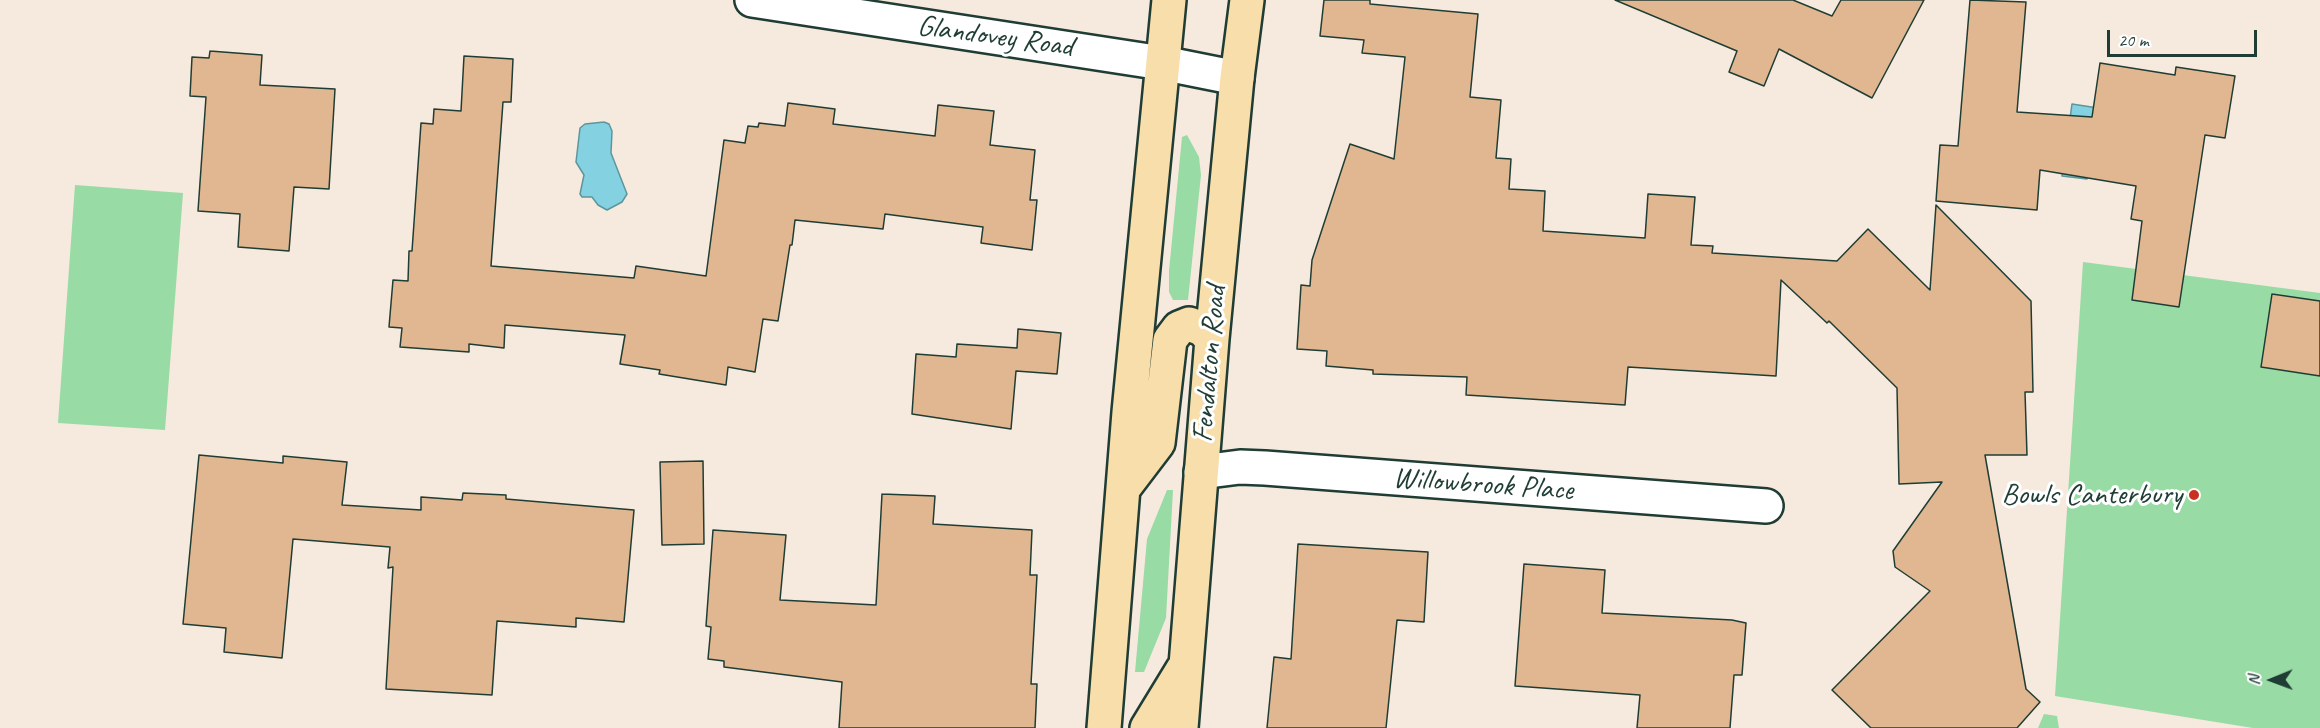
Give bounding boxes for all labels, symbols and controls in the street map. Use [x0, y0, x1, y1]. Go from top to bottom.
street label: Glandovey Road [915, 8, 1075, 66]
scale bar [2110, 18, 2260, 56]
text: 20 m [2118, 29, 2149, 51]
street label: Fendalton Road [1185, 284, 1235, 444]
street label: Willowbrook Place [1392, 461, 1574, 509]
place label: Bowls Canterbury [2002, 477, 2182, 513]
marker: Bowls Canterbury [2187, 488, 2201, 502]
north arrow [2242, 650, 2302, 710]
text: N [2244, 675, 2264, 685]

